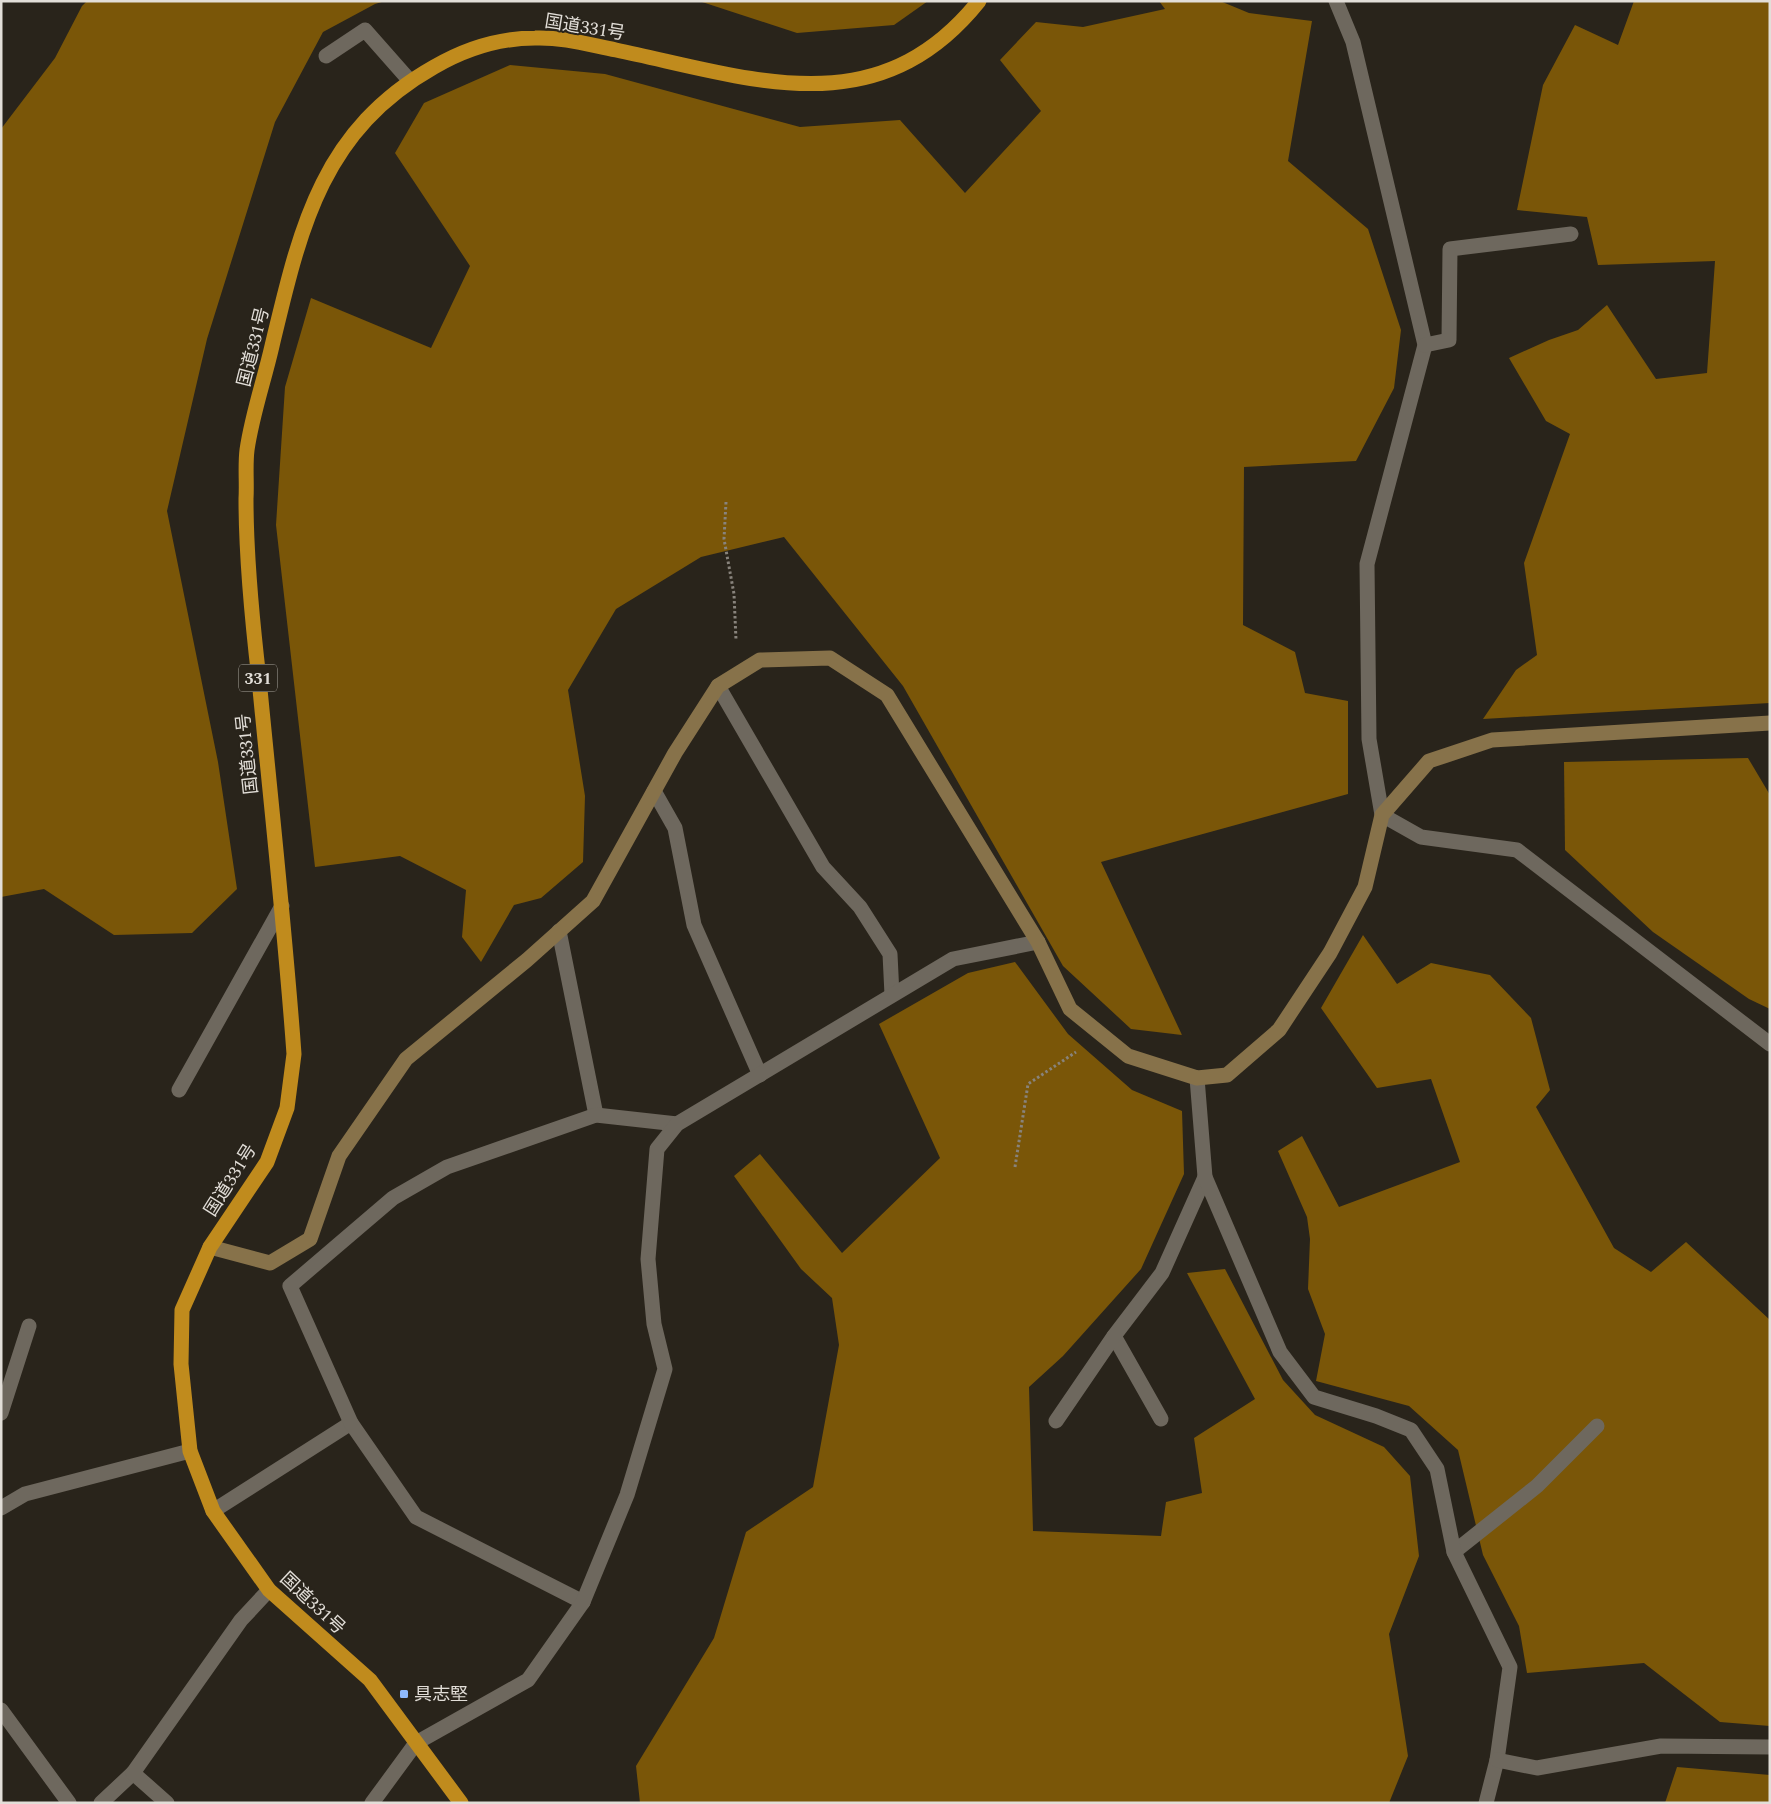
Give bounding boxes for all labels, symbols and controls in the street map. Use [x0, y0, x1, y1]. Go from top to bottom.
street label: 国道331号 [543, 8, 627, 47]
street label: 国道331号 [231, 305, 276, 390]
road number: 331 [239, 664, 277, 691]
street label: 国道331号 [230, 712, 265, 796]
street label: 国道331号 [198, 1139, 263, 1222]
street label: 国道331号 [274, 1566, 351, 1641]
place label: 具志堅 [414, 1681, 468, 1708]
marker: 具志堅 [398, 1688, 410, 1700]

